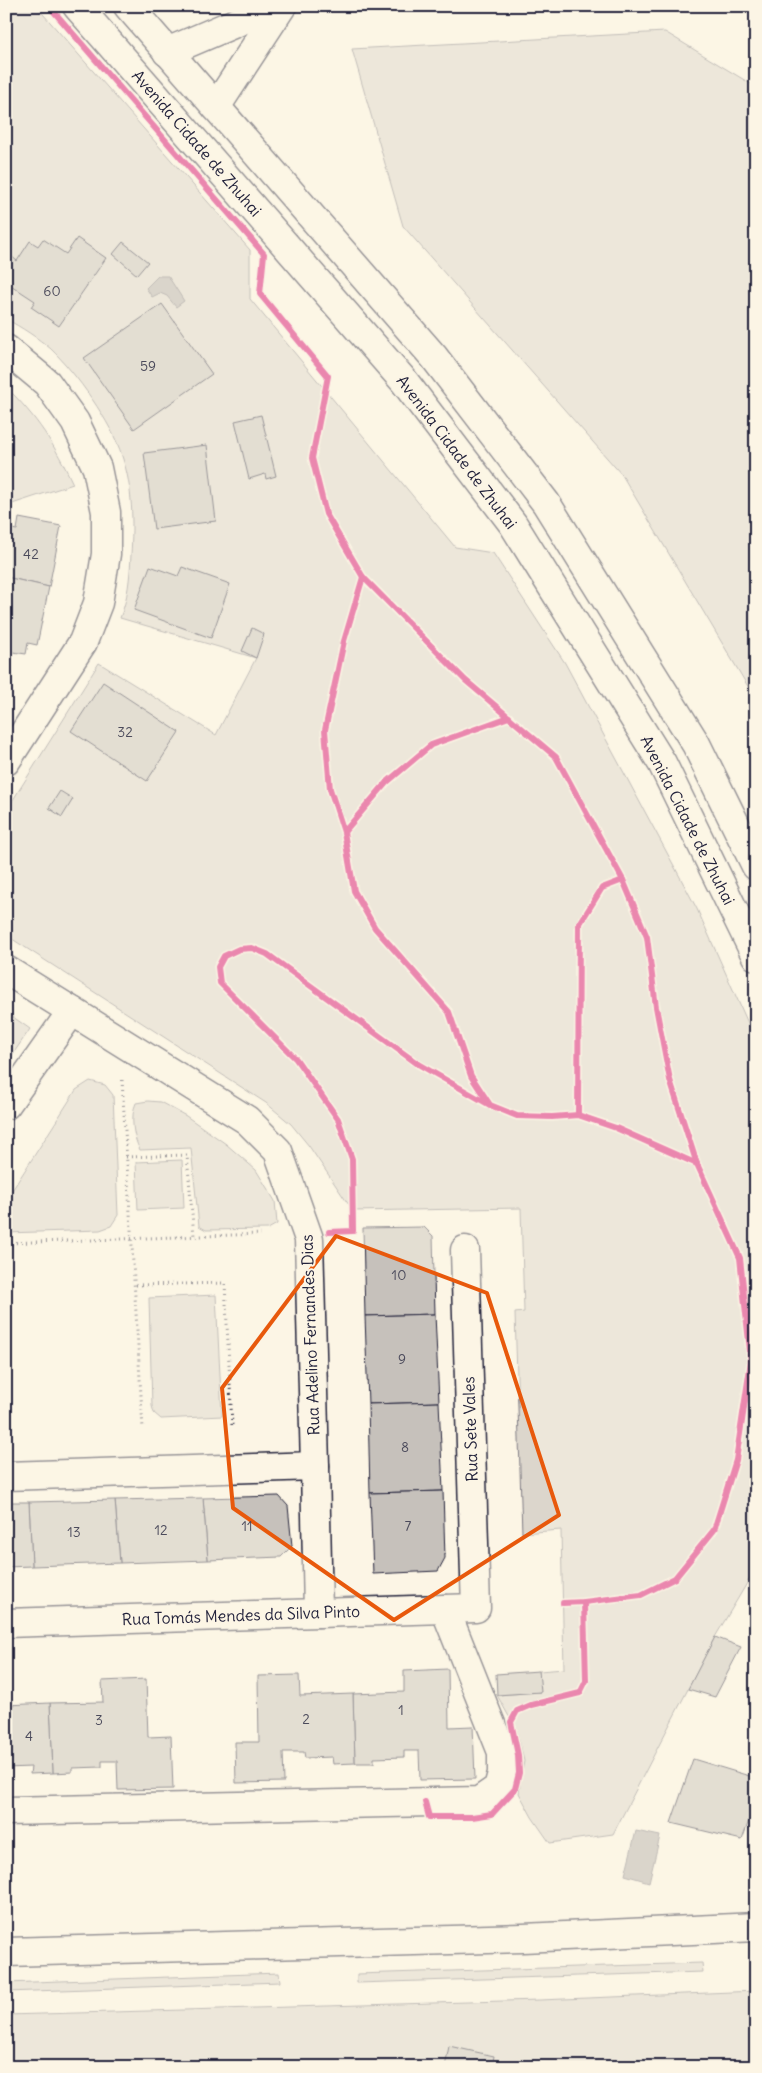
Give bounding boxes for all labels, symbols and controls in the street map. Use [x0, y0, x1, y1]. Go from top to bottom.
street label: Avenida Cidade de Zhuhai [128, 66, 266, 220]
house number: 60 [43, 282, 61, 300]
house number: 59 [140, 357, 156, 375]
street label: Avenida Cidade de Zhuhai [393, 371, 521, 533]
house number: 42 [23, 545, 39, 563]
house number: 32 [117, 723, 133, 741]
street label: Avenida Cidade de Zhuhai [637, 732, 739, 908]
street label: Rua Adelino Fernandes Dias [296, 1234, 324, 1436]
house number: 10 [392, 1266, 406, 1284]
house number: 9 [398, 1350, 406, 1368]
street label: Rua Sete Vales [458, 1376, 482, 1482]
house number: 8 [401, 1438, 409, 1456]
house number: 11 [241, 1517, 253, 1535]
house number: 7 [405, 1517, 412, 1535]
house number: 12 [154, 1521, 168, 1539]
house number: 13 [67, 1523, 81, 1541]
street label: Rua Tomás Mendes da Silva Pinto [122, 1601, 360, 1629]
house number: 1 [398, 1701, 404, 1719]
house number: 2 [302, 1710, 310, 1728]
house number: 3 [95, 1711, 103, 1729]
house number: 4 [25, 1727, 33, 1745]

